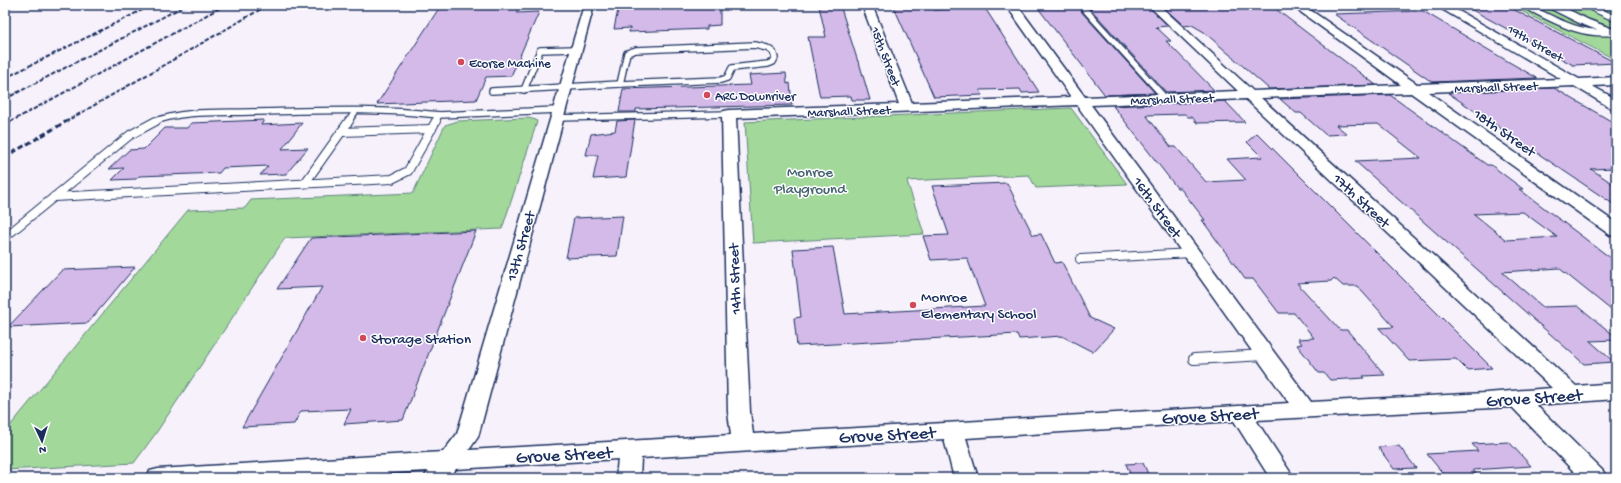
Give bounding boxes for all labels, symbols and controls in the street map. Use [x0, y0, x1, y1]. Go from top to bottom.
street label: 19th Street [1503, 22, 1567, 67]
street label: 15th Street [866, 24, 903, 90]
marker: Ecorse Machine [456, 57, 466, 67]
place label: Ecorse Machine [469, 57, 551, 72]
street label: Marshall Street [1454, 79, 1540, 97]
marker: ARC Downriver [702, 90, 712, 100]
place label: ARC Downriver [715, 90, 797, 105]
street label: Marshall Street [1130, 91, 1216, 109]
street label: Marshall Street [807, 103, 893, 121]
street label: 18th Street [1468, 105, 1540, 163]
park label: Monroe Playground [773, 164, 847, 199]
street label: 17th Street [1328, 170, 1394, 234]
street label: 16th Street [1128, 173, 1186, 244]
street label: 13th Street [503, 208, 541, 284]
street label: 14th Street [726, 241, 746, 316]
place label: Monroe Elementary School [921, 289, 1037, 324]
marker: Monroe Elementary School [908, 300, 918, 310]
place label: Storage Station [371, 331, 471, 349]
marker: Storage Station [358, 333, 368, 343]
street label: Grove Street [1485, 386, 1585, 413]
street label: Grove Street [1161, 404, 1261, 431]
north arrow [22, 421, 62, 461]
street label: Grove Street [838, 423, 938, 450]
text: N [39, 443, 47, 455]
street label: Grove Street [515, 443, 615, 470]

